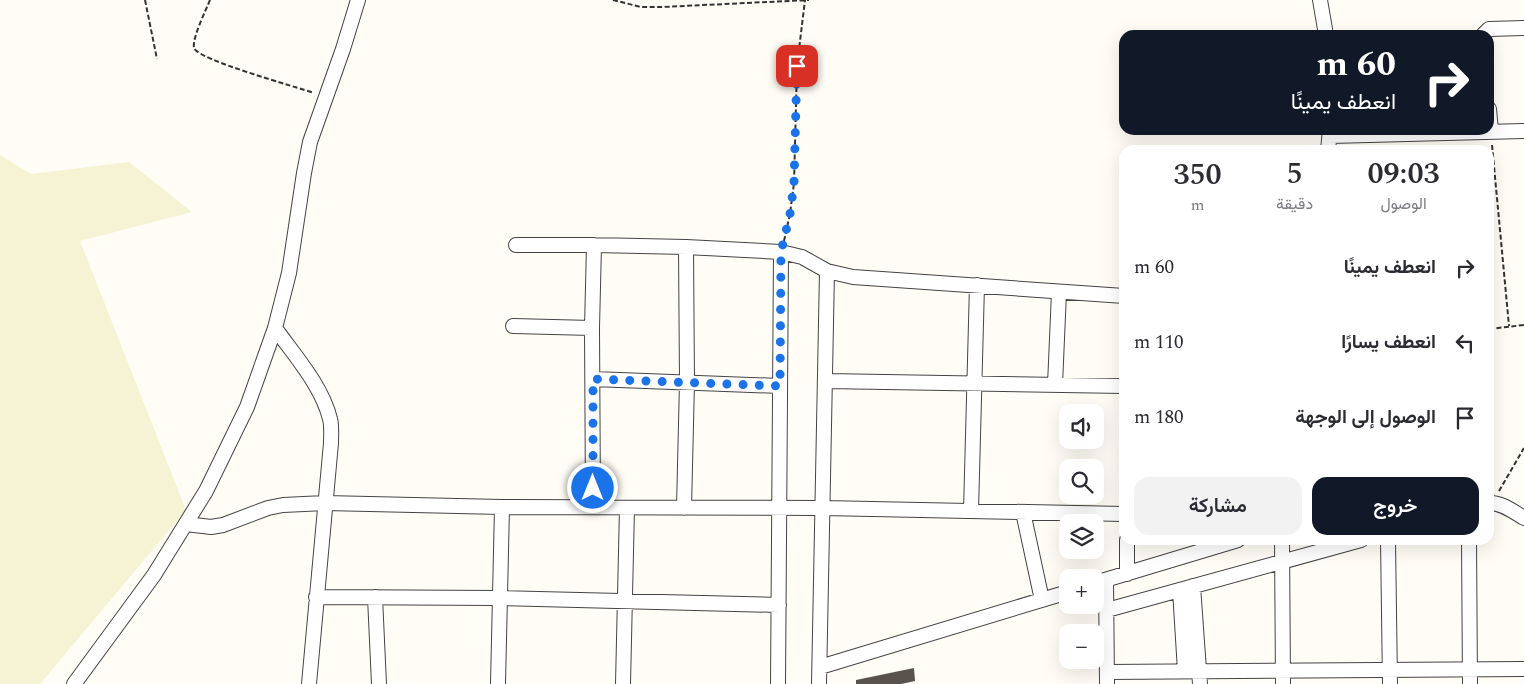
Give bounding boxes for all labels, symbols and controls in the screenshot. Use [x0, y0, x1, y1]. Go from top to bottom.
text: 60 m [1316, 38, 1396, 91]
pin [776, 45, 818, 87]
icon: right [1414, 50, 1479, 115]
icon: arrive [783, 52, 811, 80]
text: انعطف يمينًا [1291, 86, 1396, 119]
text: 5 [1287, 151, 1303, 197]
text: 09:03 [1367, 151, 1440, 197]
text: 350 [1173, 152, 1222, 198]
text: دقيقة [1276, 192, 1313, 216]
text: الوصول [1380, 192, 1427, 216]
text: m [1191, 193, 1204, 217]
text: 60 m [1134, 253, 1174, 282]
text: انعطف يمينًا [1344, 253, 1436, 282]
icon: right [1451, 254, 1479, 282]
text: 110 m [1134, 328, 1184, 357]
text: انعطف يسارًا [1341, 328, 1436, 357]
icon: left [1451, 329, 1479, 357]
text: 180 m [1134, 403, 1184, 432]
text: الوصول إلى الوجهة [1295, 403, 1436, 432]
map controls [1059, 404, 1104, 669]
button: sound [1059, 404, 1104, 449]
icon: arrive [1451, 404, 1479, 432]
button: search [1059, 459, 1104, 504]
position arrow [566, 461, 618, 513]
button: مشاركة [1134, 477, 1302, 535]
button: خروج [1312, 477, 1479, 535]
button: layers [1059, 514, 1104, 559]
button: + [1059, 569, 1104, 614]
button: − [1059, 624, 1104, 669]

